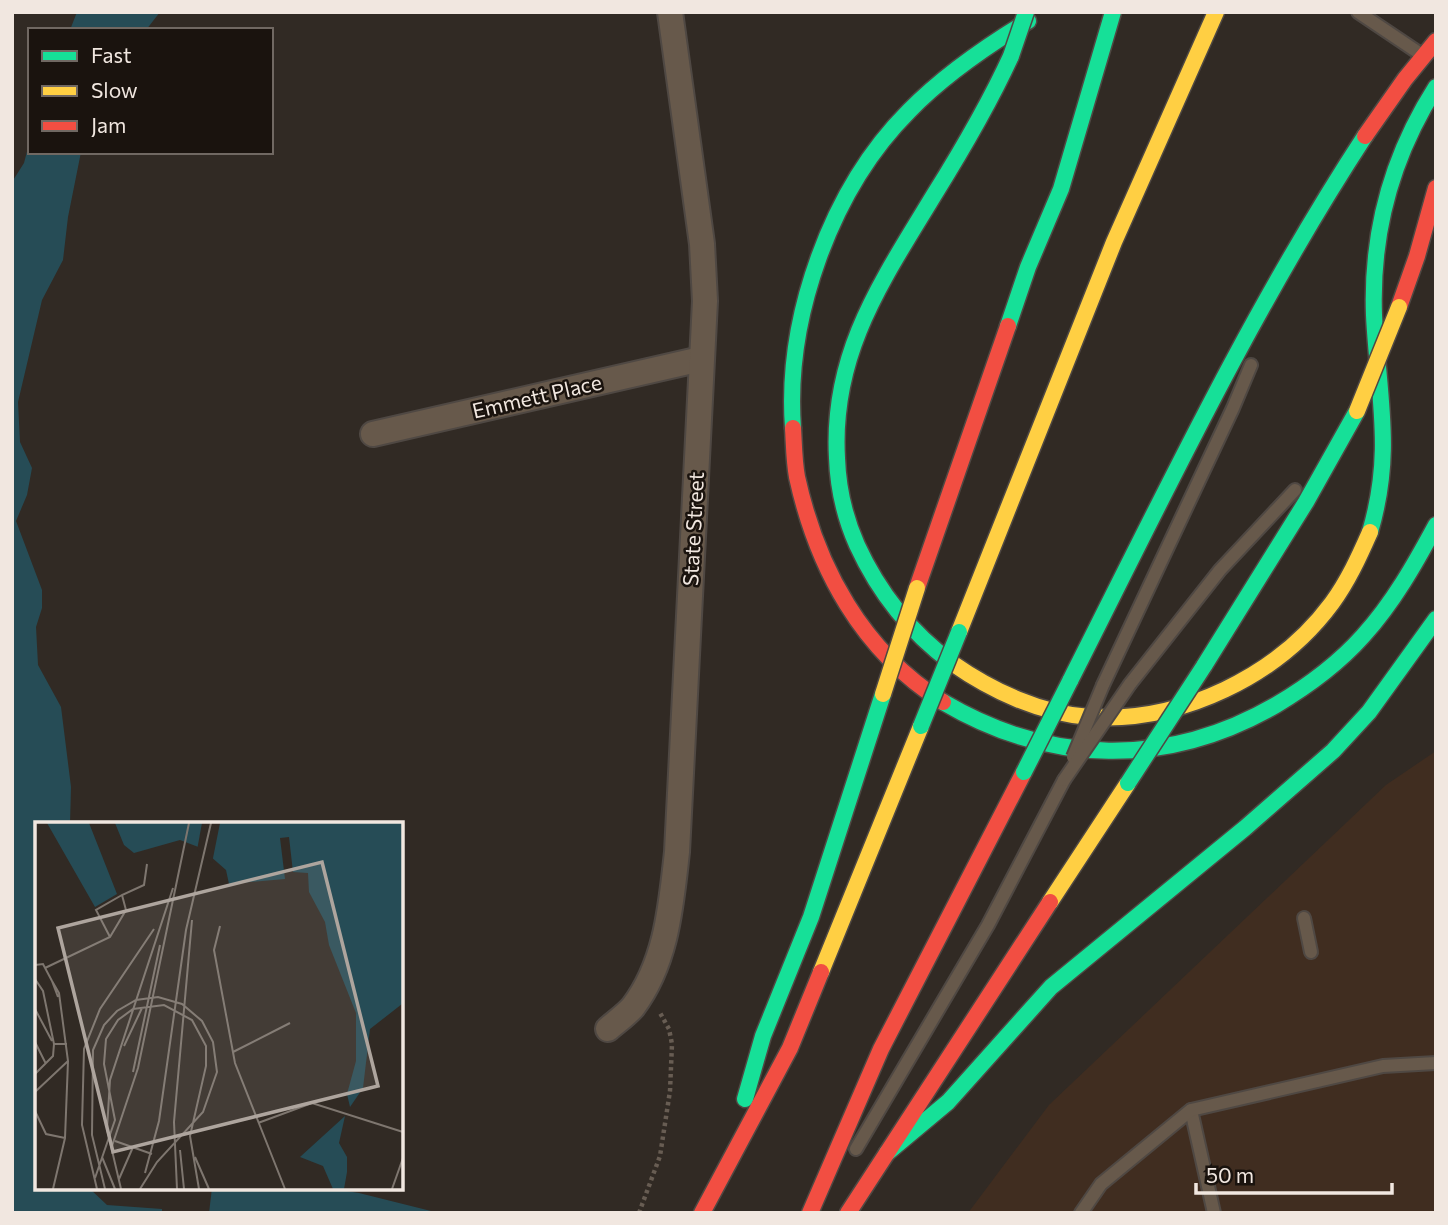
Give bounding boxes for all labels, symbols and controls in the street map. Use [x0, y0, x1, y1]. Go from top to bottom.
legend [28, 28, 273, 154]
text: Fast [91, 42, 132, 67]
text: Slow [91, 77, 138, 102]
text: Jam [91, 112, 126, 137]
street label: Emmett Place [469, 368, 604, 423]
street label: State Street [677, 471, 708, 587]
inset map [35, 822, 402, 1190]
scale bar [1196, 1152, 1392, 1196]
text: 50 m [1206, 1162, 1254, 1187]

